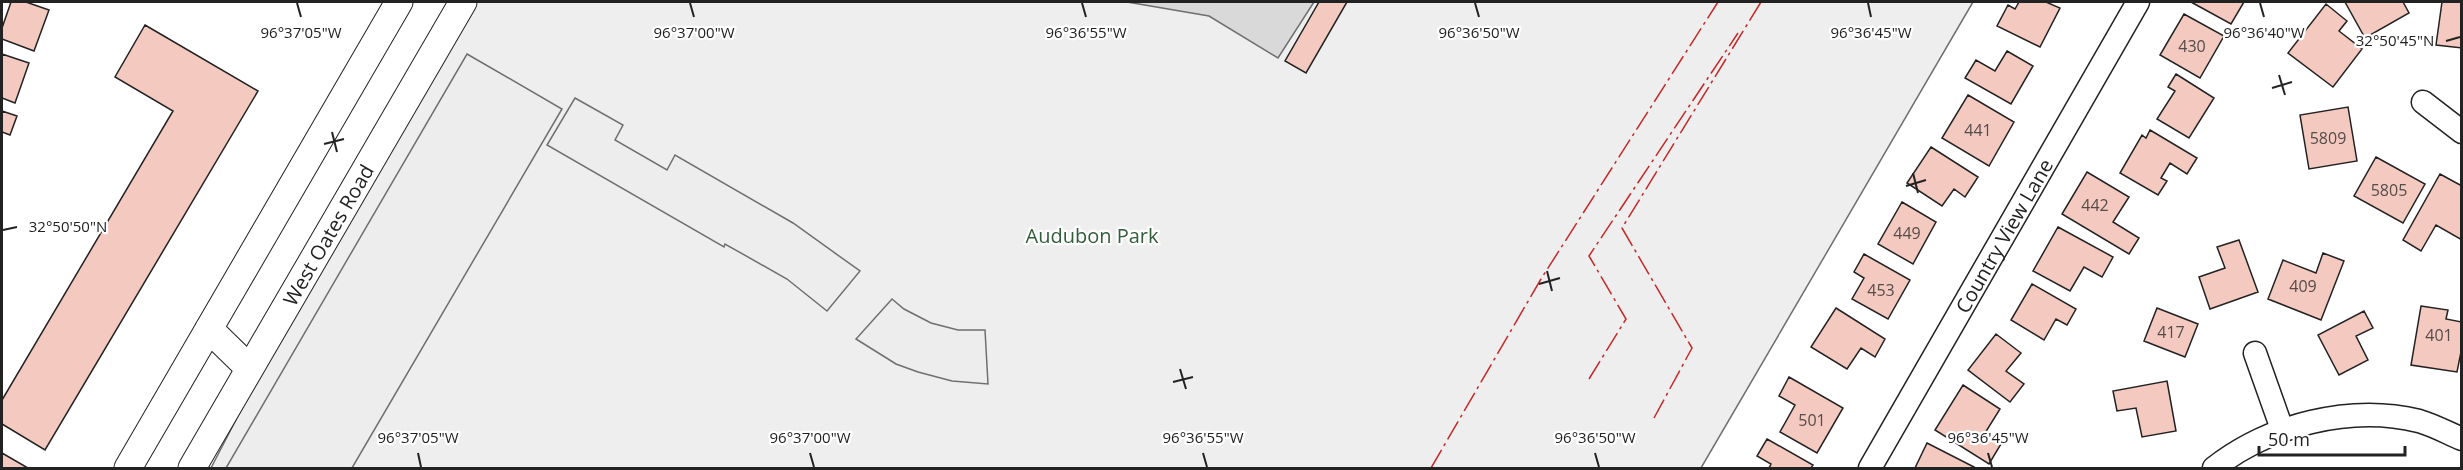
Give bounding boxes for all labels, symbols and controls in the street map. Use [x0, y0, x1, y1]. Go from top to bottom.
text: 96°37'05"W [261, 22, 342, 42]
text: 96°37'00"W [654, 22, 735, 42]
text: 96°36'55"W [1046, 22, 1127, 42]
text: 96°36'50"W [1439, 22, 1520, 42]
text: 96°36'45"W [1831, 22, 1912, 42]
text: 96°36'40"W [2224, 22, 2305, 42]
text: 32°50'45"N [2356, 30, 2434, 50]
house number: 430 [2178, 35, 2206, 57]
house number: 441 [1964, 119, 1992, 141]
house number: 5809 [2310, 127, 2346, 149]
street label: Country View Lane [1949, 154, 2059, 318]
street label: West Oates Road [276, 159, 379, 310]
house number: 5805 [2371, 179, 2407, 201]
house number: 442 [2081, 194, 2109, 216]
text: 32°50'50"N [29, 216, 107, 236]
park label: Audubon Park [1026, 222, 1159, 249]
house number: 449 [1893, 222, 1921, 244]
house number: 409 [2289, 275, 2317, 297]
house number: 453 [1867, 279, 1895, 301]
house number: 417 [2157, 321, 2185, 343]
house number: 401 [2425, 324, 2453, 346]
house number: 501 [1798, 409, 1826, 431]
scale bar [2259, 419, 2404, 457]
text: 96°37'05"W [378, 427, 459, 447]
text: 96°37'00"W [770, 427, 851, 447]
text: 96°36'55"W [1163, 427, 1244, 447]
text: 96°36'50"W [1555, 427, 1636, 447]
text: 96°36'45"W [1948, 427, 2029, 447]
text: 50 m [2268, 427, 2310, 451]

